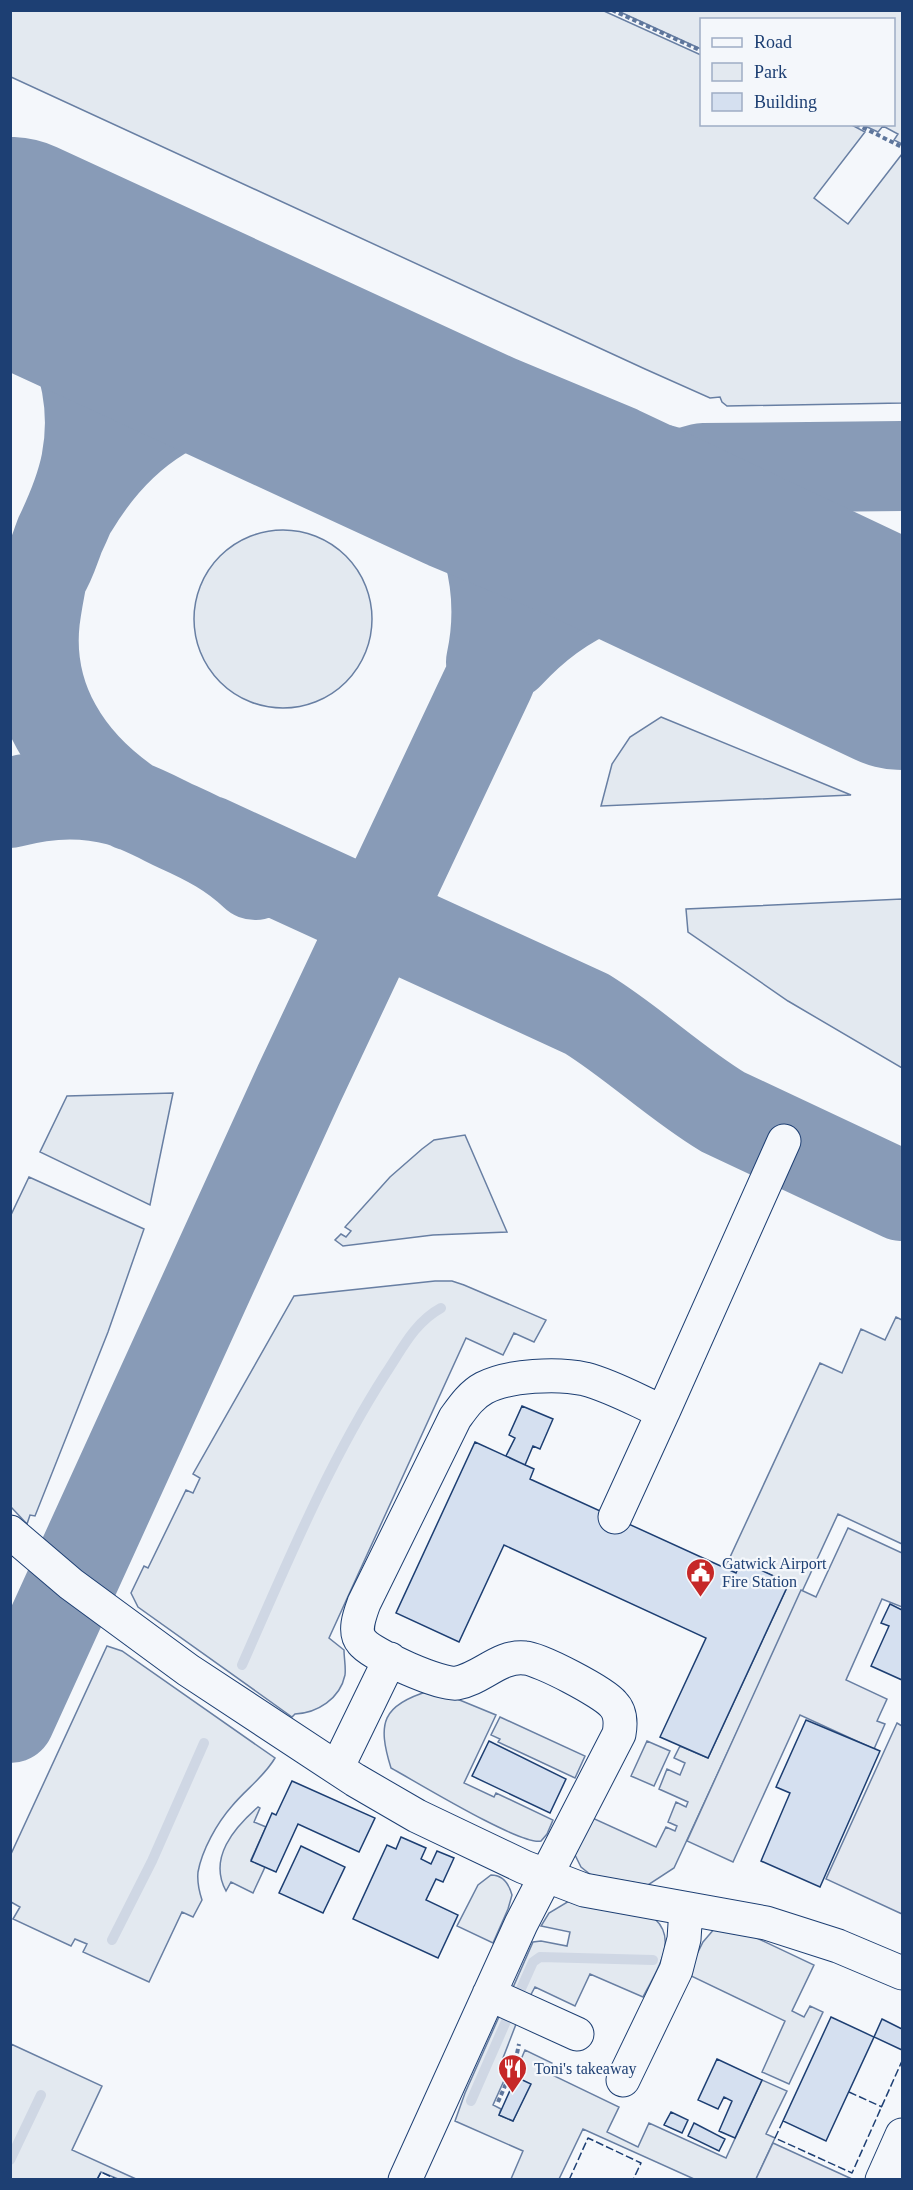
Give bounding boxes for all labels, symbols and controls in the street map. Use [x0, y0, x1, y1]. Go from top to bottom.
legend [700, 18, 895, 126]
text: Road [754, 32, 792, 52]
text: Park [754, 62, 787, 82]
text: Building [754, 92, 817, 112]
place label: Gatwick Airport Fire Station [722, 1555, 827, 1590]
public building icon: Gatwick Airport Fire Station [685, 1556, 717, 1598]
restaurant icon: Toni's takeaway [497, 2052, 529, 2094]
place label: Toni's takeaway [534, 2060, 637, 2078]

